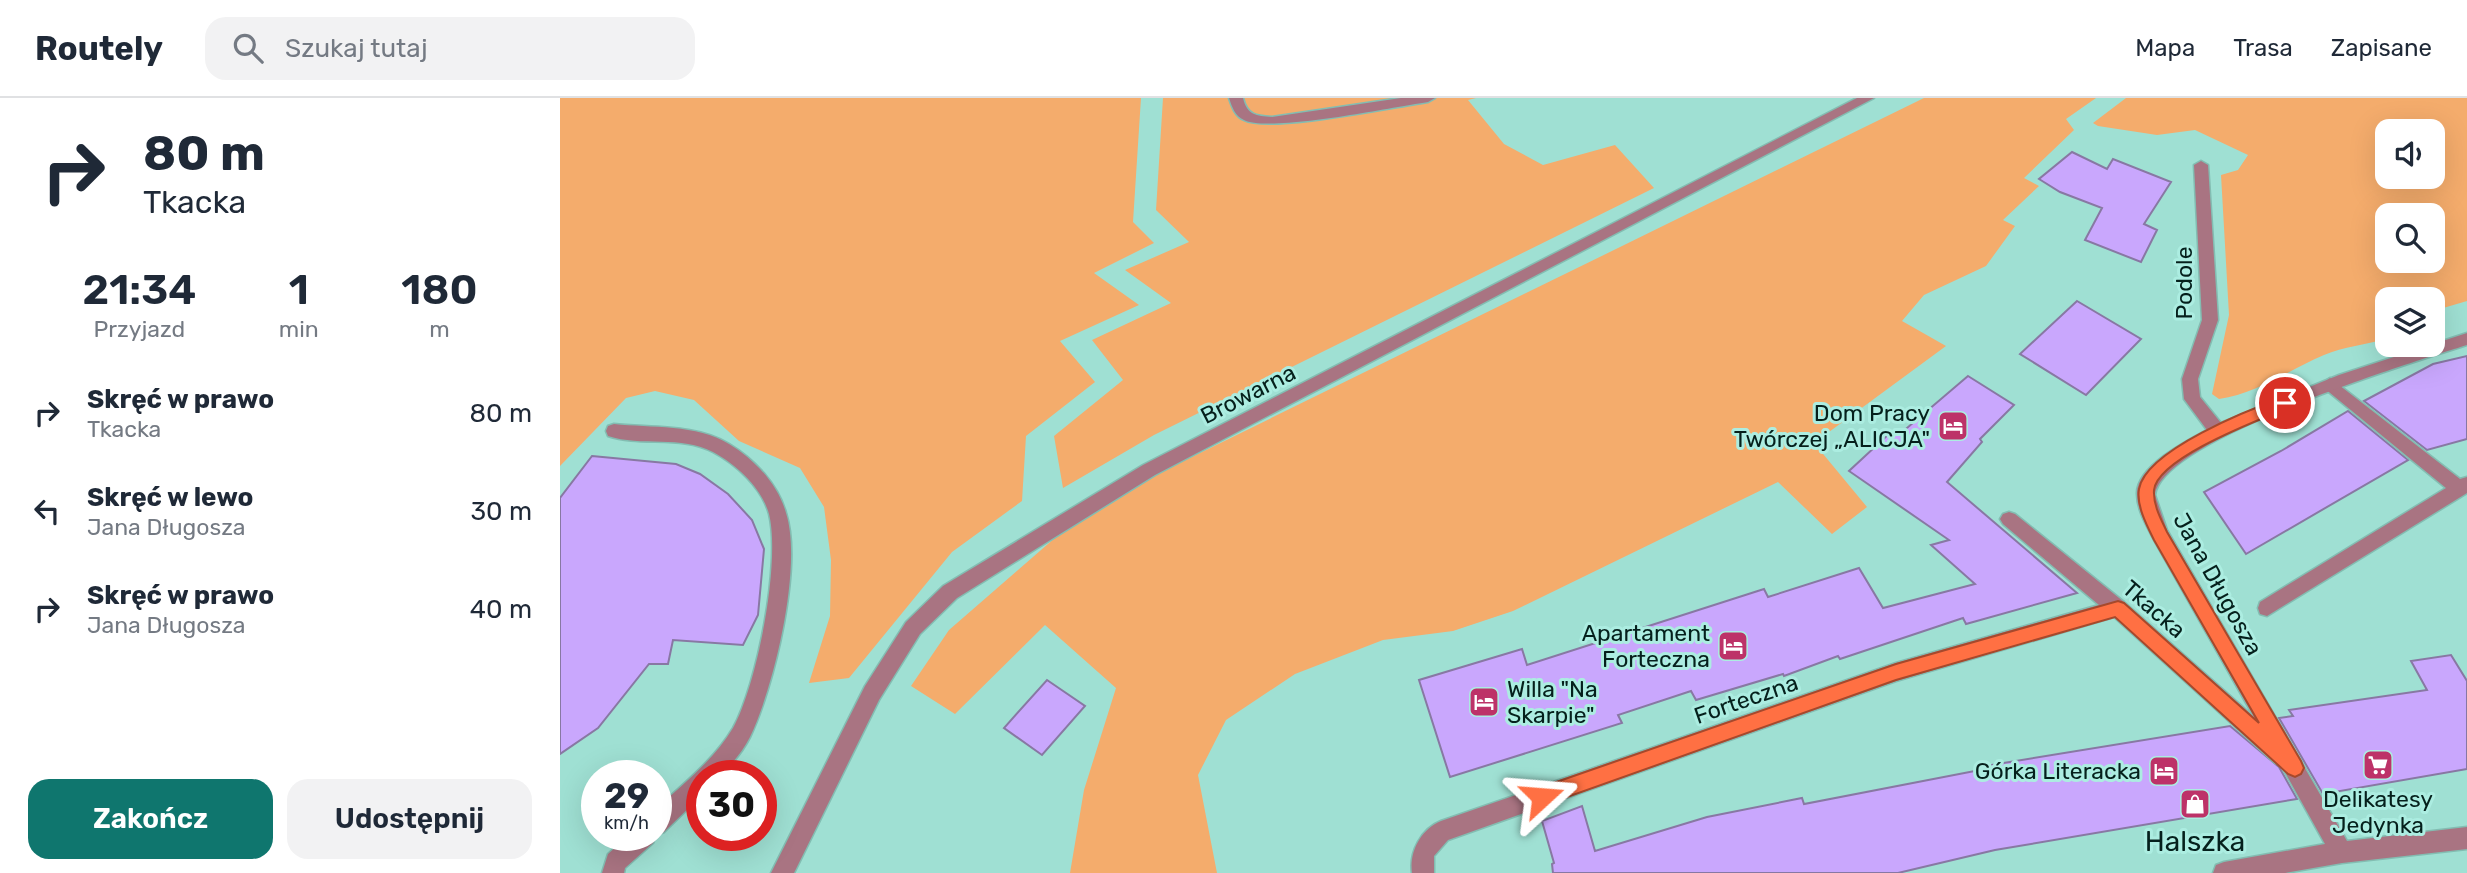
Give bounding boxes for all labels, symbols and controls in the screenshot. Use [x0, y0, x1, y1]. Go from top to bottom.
search box [205, 17, 695, 80]
text: Routely [35, 29, 163, 68]
icon: search [229, 29, 267, 67]
text: Szukaj tutaj [285, 33, 428, 64]
text: Mapa [2135, 34, 2195, 62]
text: Trasa [2233, 34, 2293, 62]
text: Zapisane [2331, 34, 2432, 62]
map controls [2375, 119, 2445, 357]
button: sound [2375, 119, 2445, 189]
text: 80 m [143, 124, 265, 182]
icon: right [28, 126, 119, 217]
text: Tkacka [143, 183, 246, 221]
button: search [2375, 203, 2445, 273]
street label: Podole [2170, 246, 2198, 320]
text: 21:34 [83, 265, 196, 315]
text: 1 [289, 265, 309, 315]
text: 180 [401, 265, 477, 315]
button: layers [2375, 287, 2445, 357]
text: Przyjazd [94, 315, 185, 343]
text: min [279, 315, 319, 343]
text: m [429, 315, 450, 343]
street label: Browarna [1196, 358, 1300, 430]
pin [2255, 373, 2315, 433]
text: Skręć w prawo [87, 384, 274, 415]
icon: arrive [2266, 384, 2304, 422]
icon: right [28, 394, 66, 432]
text: 80 m [469, 398, 532, 429]
place label: Dom Pracy Twórczej „ALICJA" [1734, 399, 1930, 453]
hotel icon: Dom Pracy Twórczej „ALICJA" [1936, 409, 1970, 443]
text: Tkacka [87, 415, 161, 443]
text: Skręć w lewo [87, 482, 253, 513]
icon: left [28, 492, 66, 530]
text: 30 m [470, 496, 532, 527]
street label: Jana Długosza [2167, 508, 2269, 660]
text: Jana Długosza [87, 513, 246, 541]
street label: Tkacka [2117, 574, 2191, 644]
text: Skręć w prawo [87, 580, 274, 611]
icon: right [28, 590, 66, 628]
text: 40 m [470, 594, 532, 625]
text: Jana Długosza [87, 611, 246, 639]
place label: Apartament Forteczna [1582, 619, 1710, 673]
hotel icon: Apartament Forteczna [1716, 629, 1750, 663]
street label: Forteczna [1690, 668, 1802, 730]
place label: Willa "Na Skarpie" [1507, 675, 1598, 729]
hotel icon: Willa "Na Skarpie" [1467, 685, 1501, 719]
supermarket icon: Delikatesy Jedynka [2361, 748, 2395, 782]
hotel icon: Górka Literacka [2147, 754, 2181, 788]
place label: Górka Literacka [1975, 757, 2141, 785]
speed limit sign: 30 [686, 760, 777, 851]
position arrow [1505, 760, 1579, 834]
text: 29 [604, 775, 649, 817]
button: Zakończ [28, 779, 273, 859]
button: Udostępnij [287, 779, 532, 859]
place label: Delikatesy Jedynka [2323, 785, 2433, 839]
shop icon: Halszka [2178, 787, 2212, 821]
text: km/h [604, 812, 649, 834]
place label: Halszka [2145, 825, 2245, 858]

